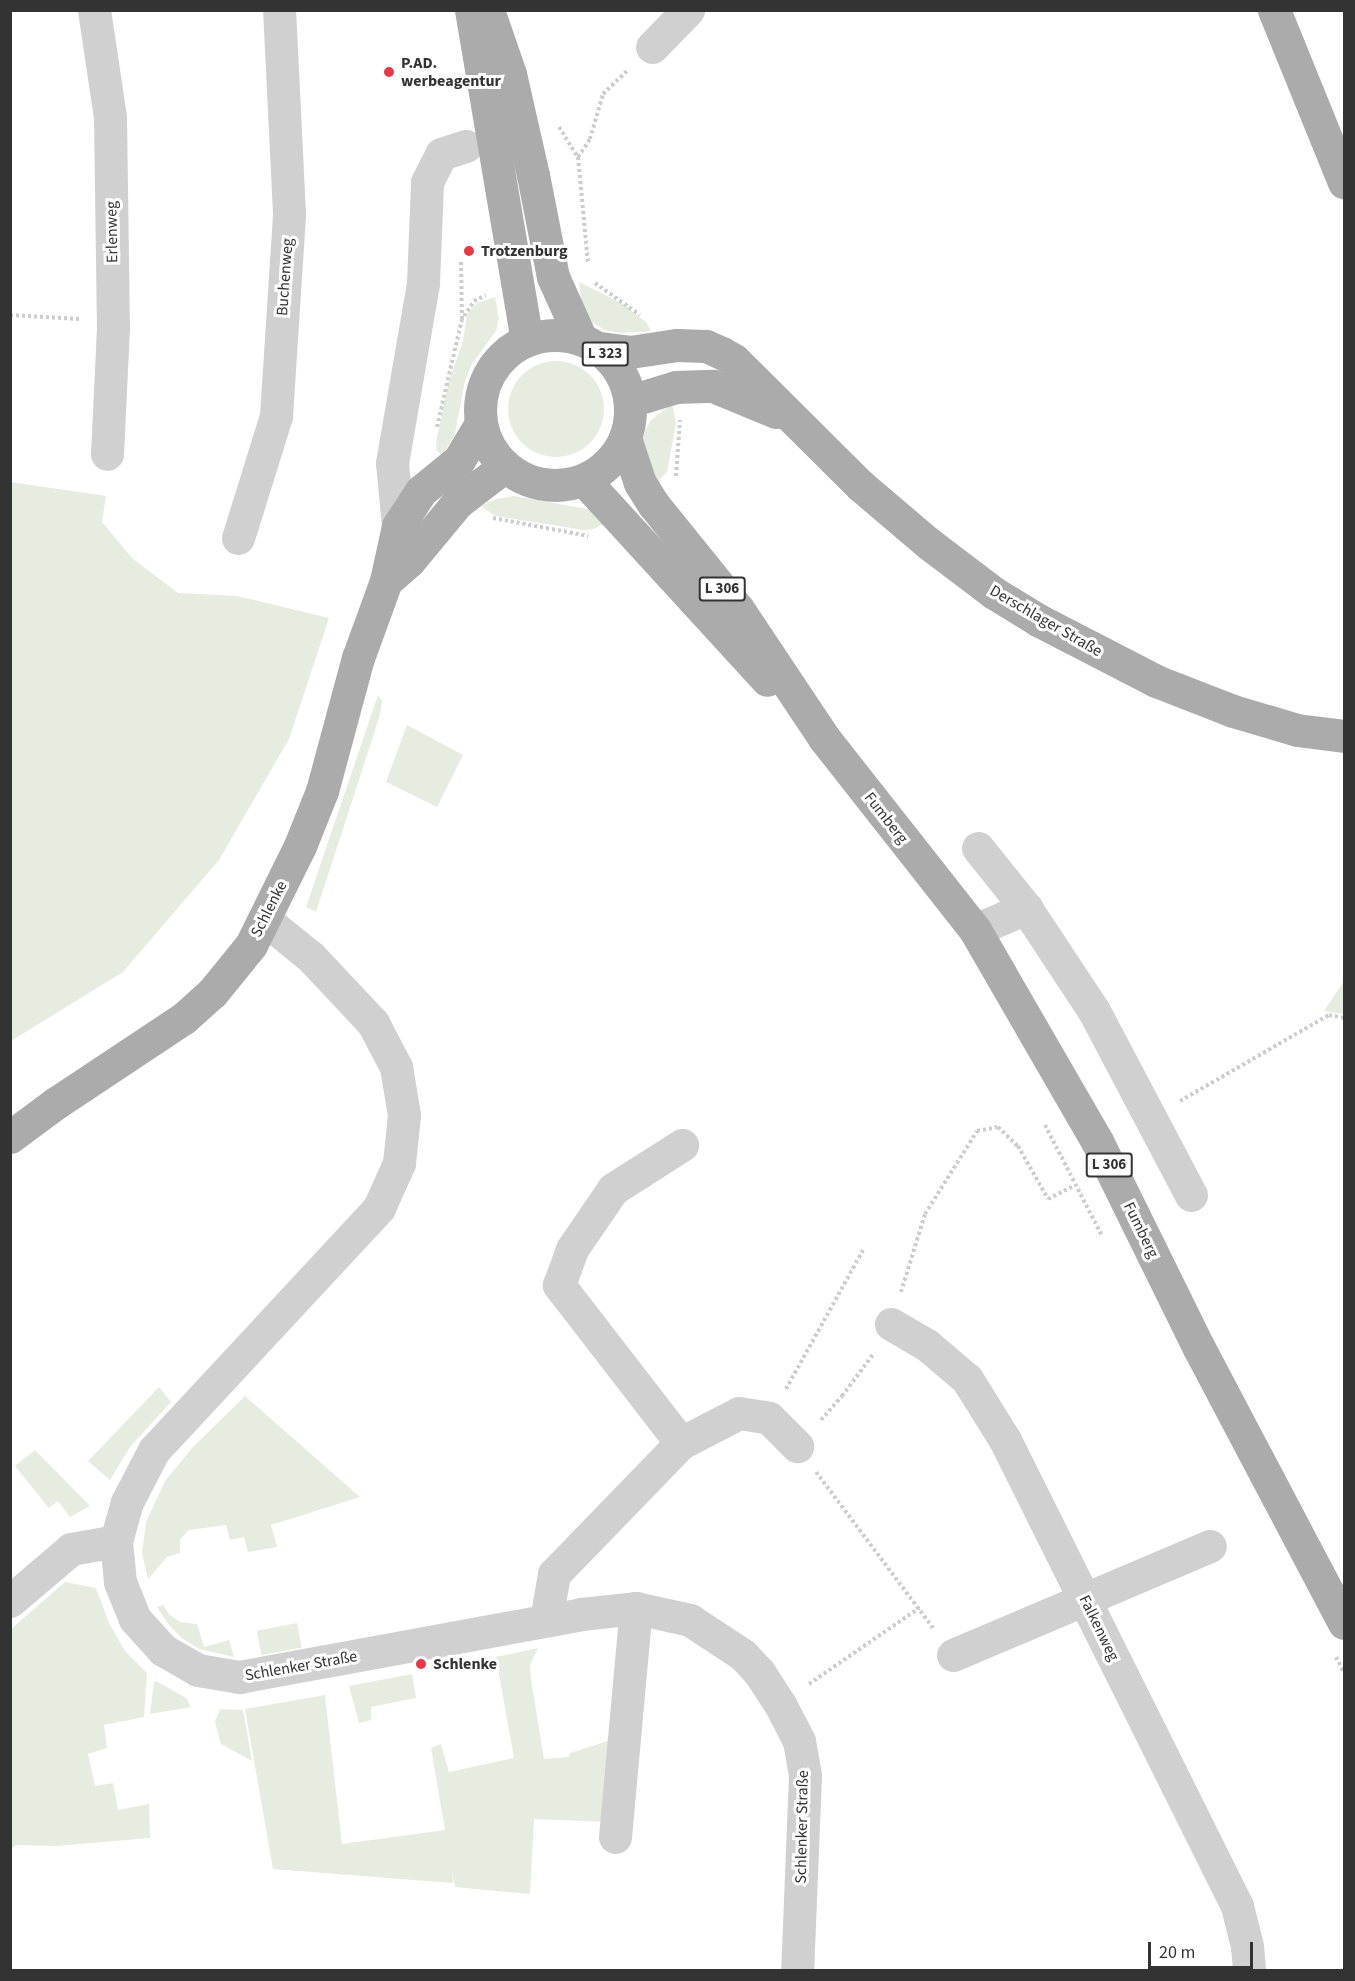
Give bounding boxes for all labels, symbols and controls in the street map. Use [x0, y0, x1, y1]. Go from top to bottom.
place label: P.AD. werbeagentur [401, 53, 501, 91]
marker: P.AD. werbeagentur [382, 65, 396, 79]
street label: Erlenweg [102, 201, 122, 263]
street label: Buchenweg [273, 237, 297, 317]
place label: Trotzenburg [481, 241, 568, 261]
marker: Trotzenburg [462, 244, 476, 258]
road number: L 323 [581, 342, 629, 366]
road number: L 306 [698, 577, 746, 601]
street label: Derschlager Straße [986, 581, 1106, 661]
street label: Fumberg [860, 789, 912, 847]
street label: Schlenke [247, 878, 291, 940]
road number: L 306 [1085, 1153, 1133, 1177]
street label: Fumberg [1119, 1199, 1163, 1261]
street label: Falkenweg [1075, 1592, 1123, 1664]
street label: Schlenker Straße [243, 1647, 359, 1685]
place label: Schlenke [433, 1654, 497, 1674]
marker: Schlenke [414, 1657, 428, 1671]
street label: Schlenker Straße [791, 1770, 813, 1884]
scale bar [1151, 1930, 1256, 1968]
text: 20 m [1159, 1940, 1195, 1965]

